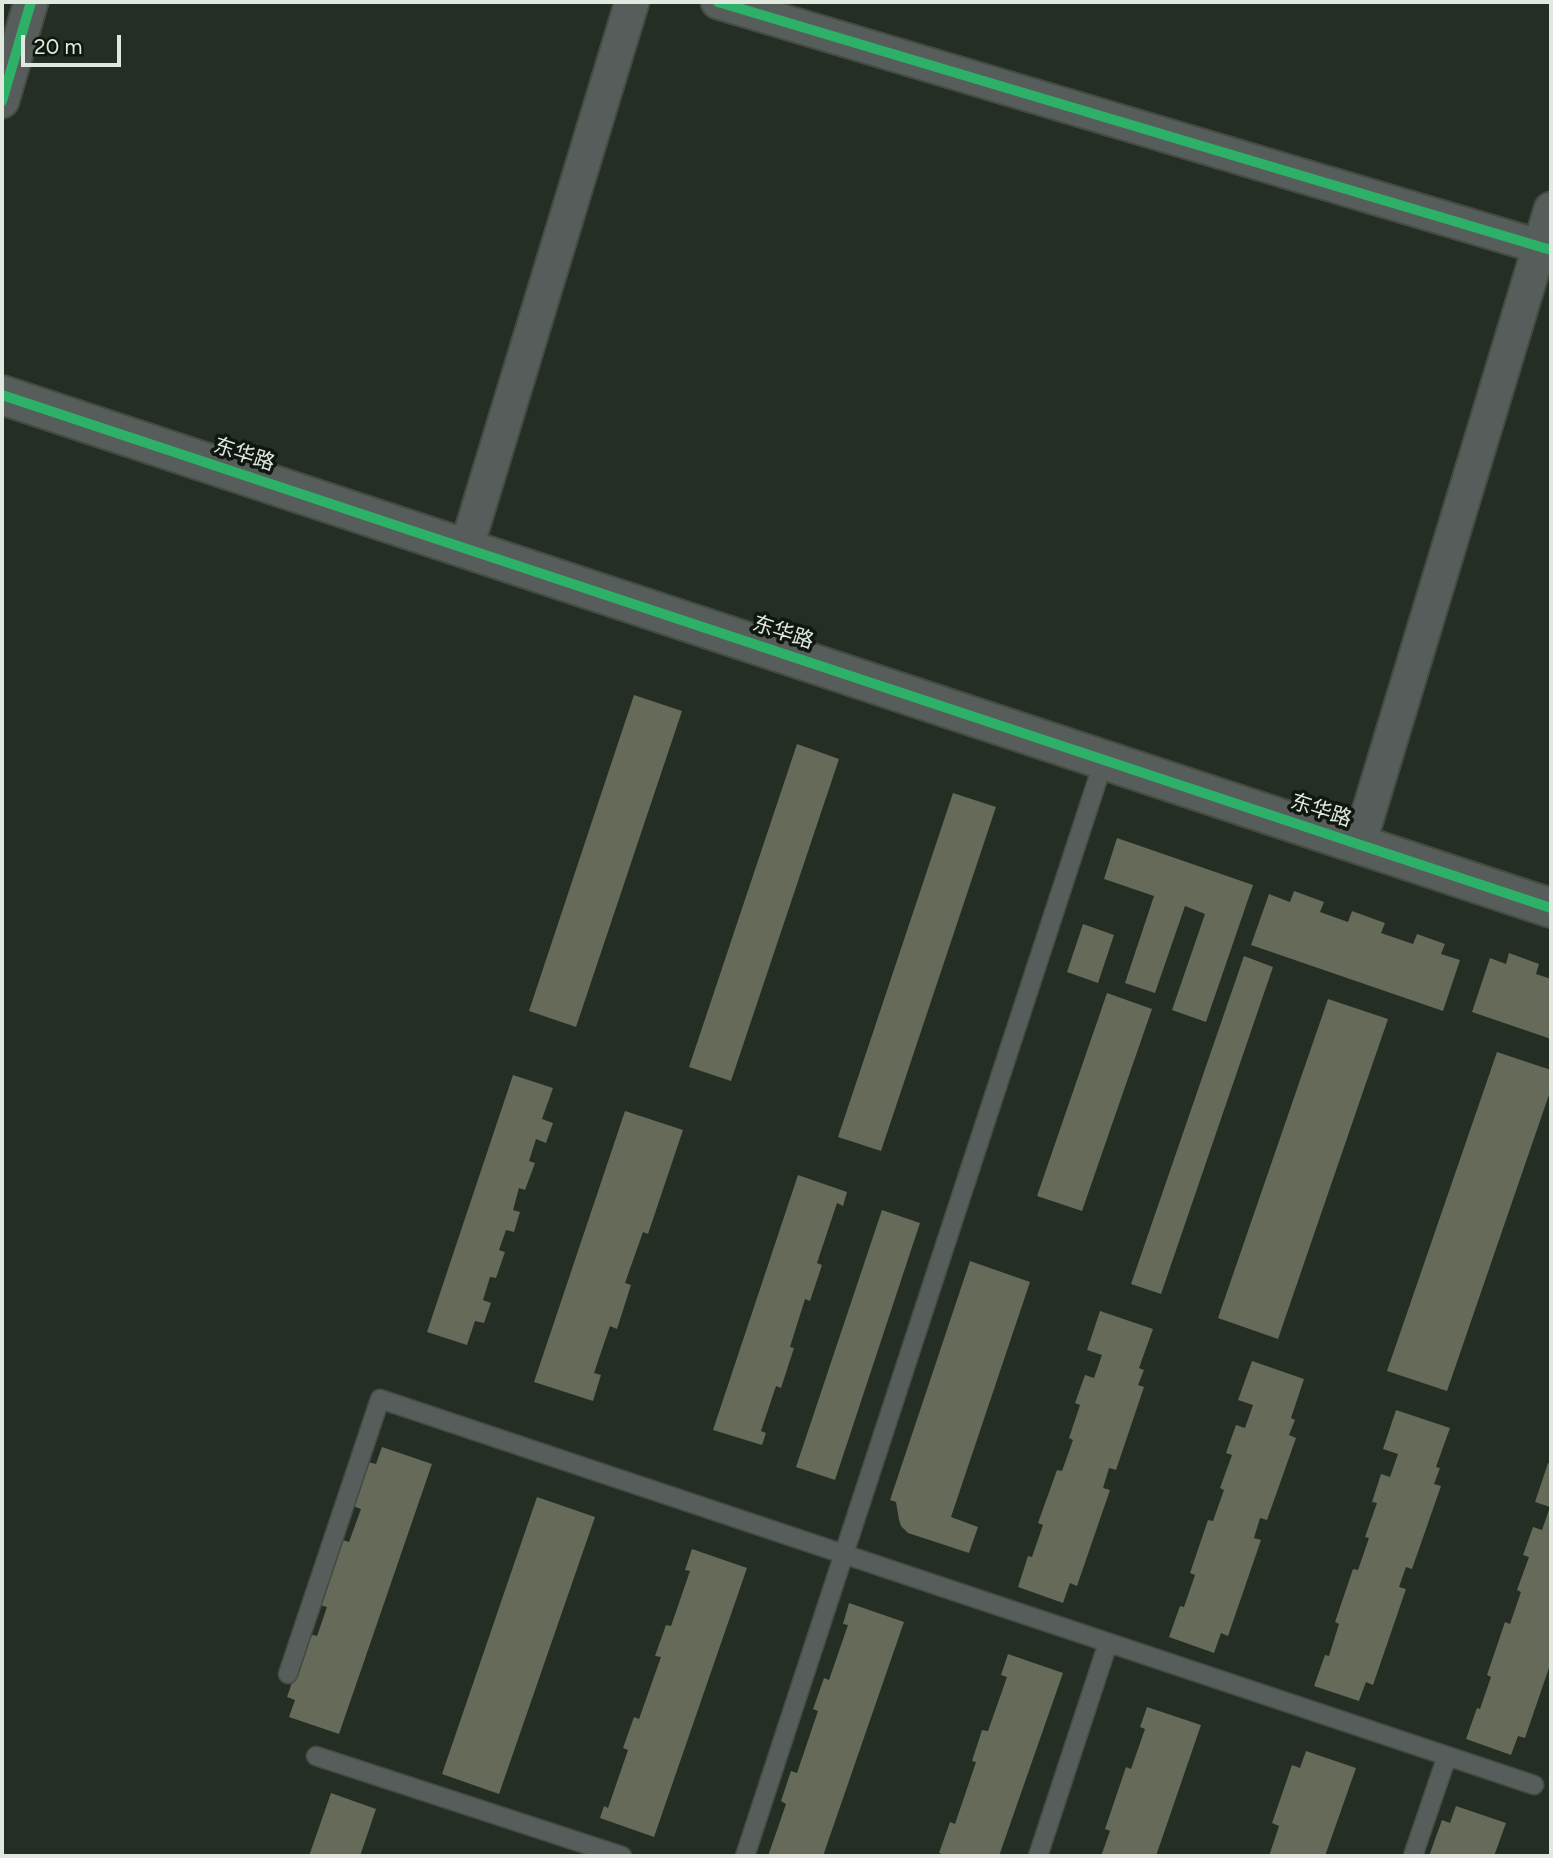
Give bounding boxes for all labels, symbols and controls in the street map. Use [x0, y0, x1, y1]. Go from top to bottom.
scale bar [24, 21, 124, 65]
text: 20 m [34, 34, 82, 59]
street label: 东华路 [210, 433, 278, 477]
street label: 东华路 [749, 611, 817, 655]
street label: 东华路 [1287, 789, 1355, 833]

